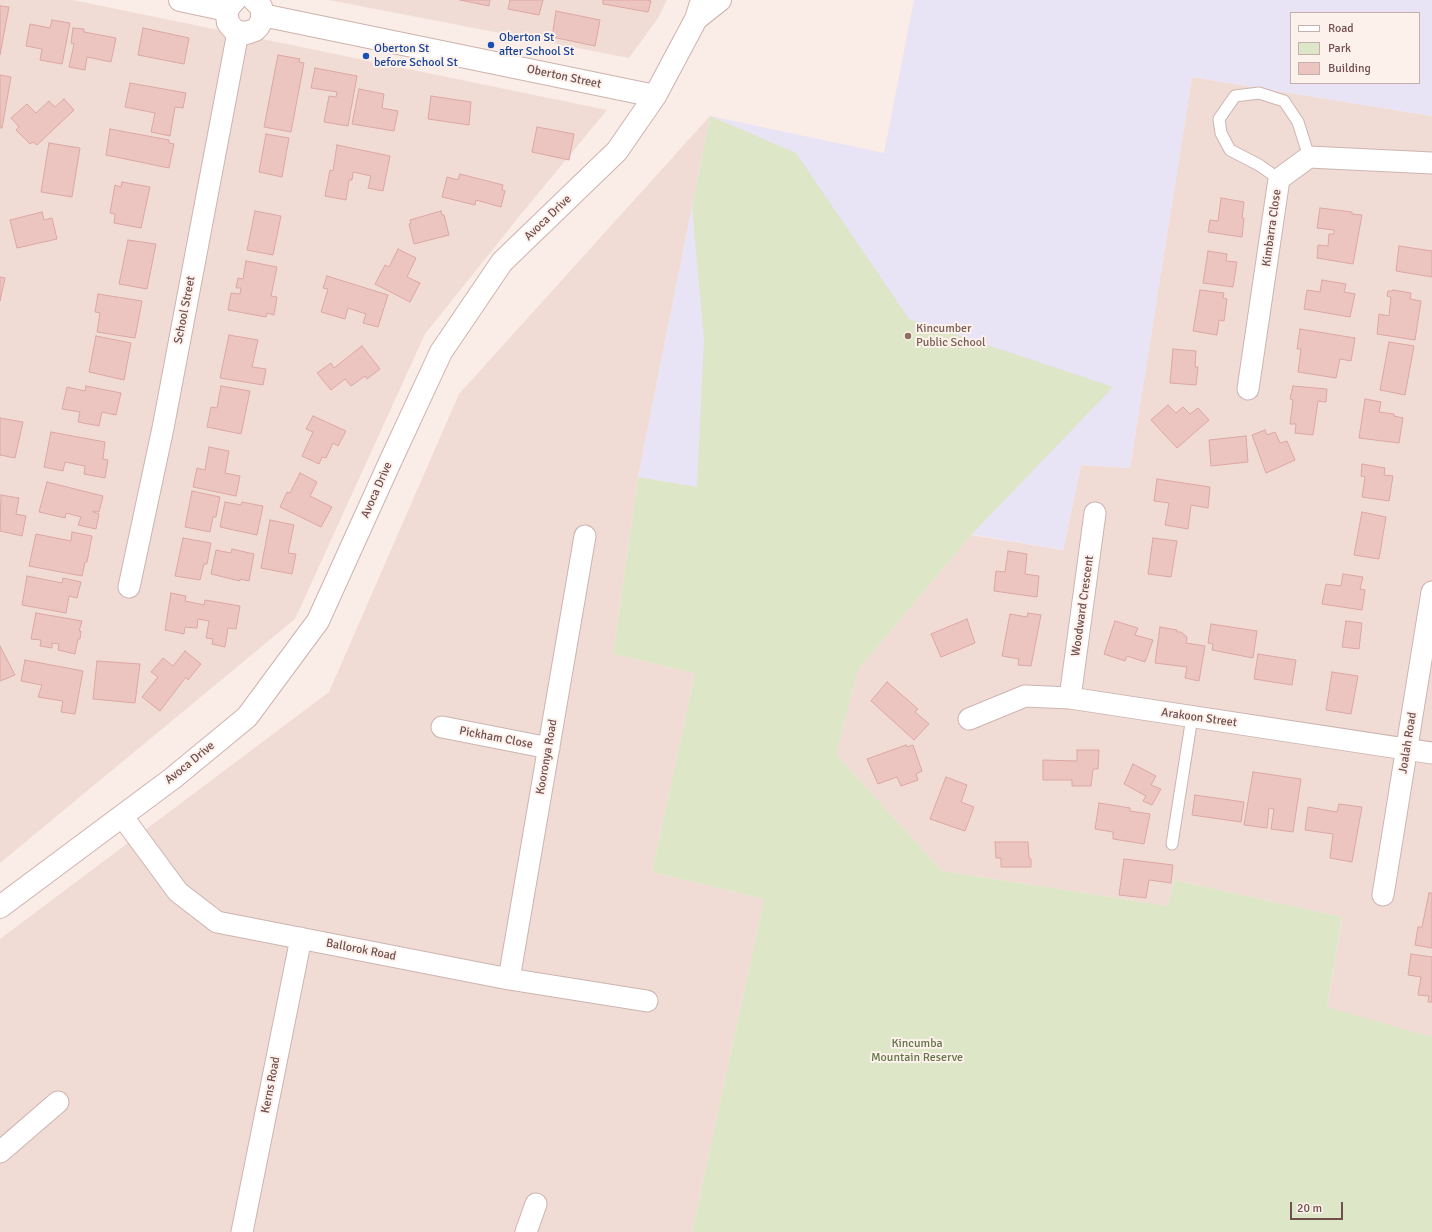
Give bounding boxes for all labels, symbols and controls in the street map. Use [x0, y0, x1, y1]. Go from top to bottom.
legend [1290, 12, 1420, 84]
text: Road [1328, 21, 1354, 36]
place label: Oberton St after School St [499, 31, 574, 59]
marker: Oberton St after School St [486, 40, 496, 50]
text: Park [1328, 41, 1351, 56]
place label: Oberton St before School St [374, 42, 458, 70]
marker: Oberton St before School St [361, 51, 371, 61]
text: Building [1328, 61, 1371, 76]
street label: Oberton Street [525, 62, 603, 92]
street label: Kimbarra Close [1259, 188, 1285, 268]
street label: Avoca Drive [521, 192, 575, 244]
street label: School Street [171, 275, 199, 345]
place label: Kincumber Public School [916, 322, 985, 350]
marker: Kincumber Public School [903, 331, 913, 341]
street label: Avoca Drive [358, 460, 396, 520]
street label: Woodward Crescent [1069, 555, 1097, 657]
street label: Arakoon Street [1160, 706, 1238, 730]
street label: Joalah Road [1396, 711, 1420, 775]
street label: Kooronya Road [533, 718, 561, 796]
street label: Pickham Close [458, 724, 534, 752]
street label: Avoca Drive [162, 739, 218, 787]
street label: Ballorok Road [325, 936, 397, 964]
park label: Kincumba Mountain Reserve [871, 1037, 963, 1065]
street label: Kerns Road [258, 1055, 284, 1115]
scale bar [1292, 1194, 1345, 1220]
text: 20 m [1297, 1201, 1322, 1216]

